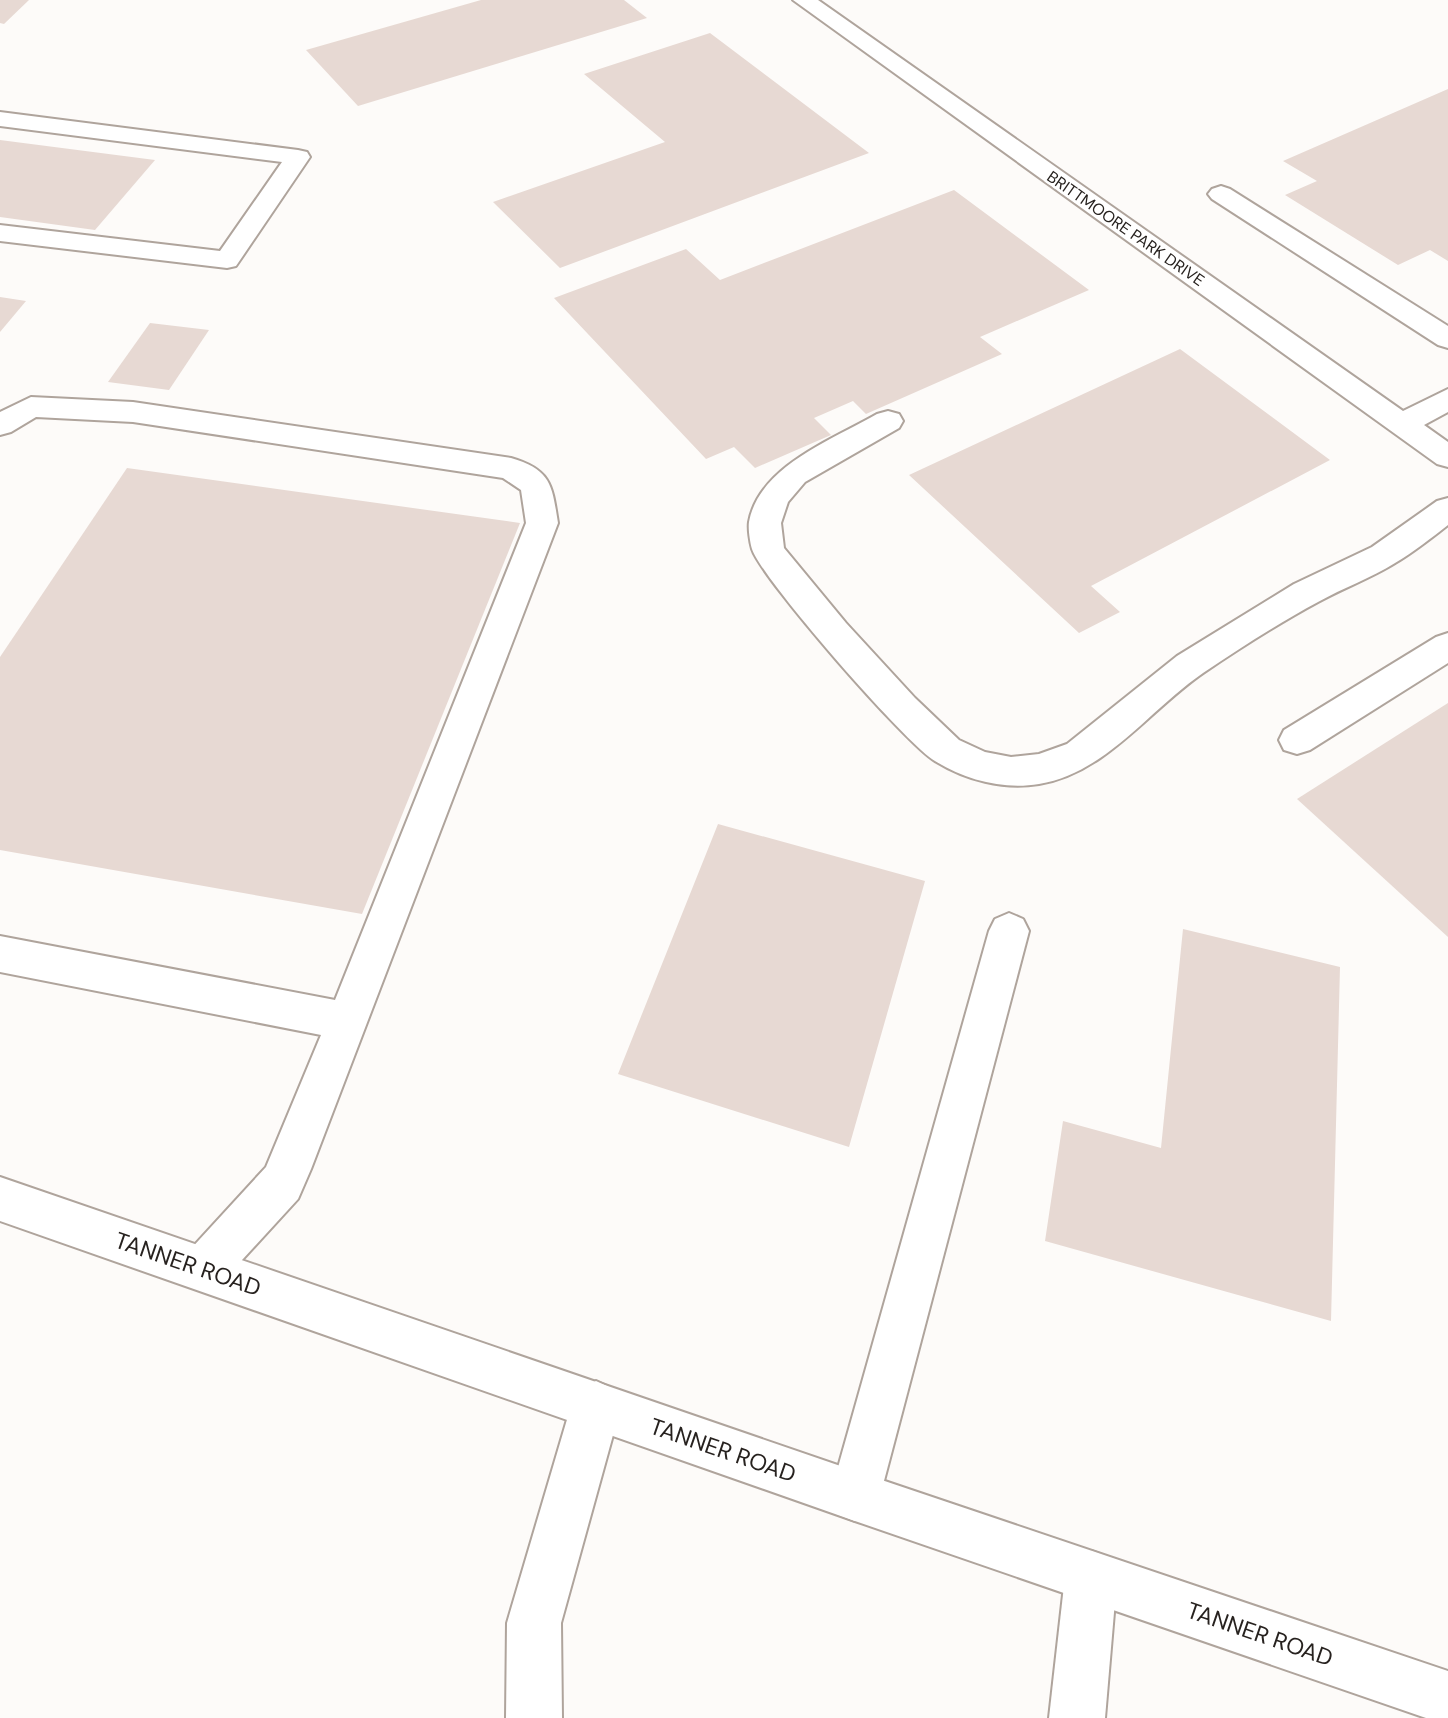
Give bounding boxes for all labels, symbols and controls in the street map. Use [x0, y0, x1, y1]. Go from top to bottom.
street label: BRITTMOORE PARK DRIVE [1043, 166, 1209, 291]
street label: TANNER ROAD [111, 1225, 265, 1303]
street label: TANNER ROAD [646, 1411, 800, 1489]
street label: TANNER ROAD [1183, 1595, 1337, 1673]

